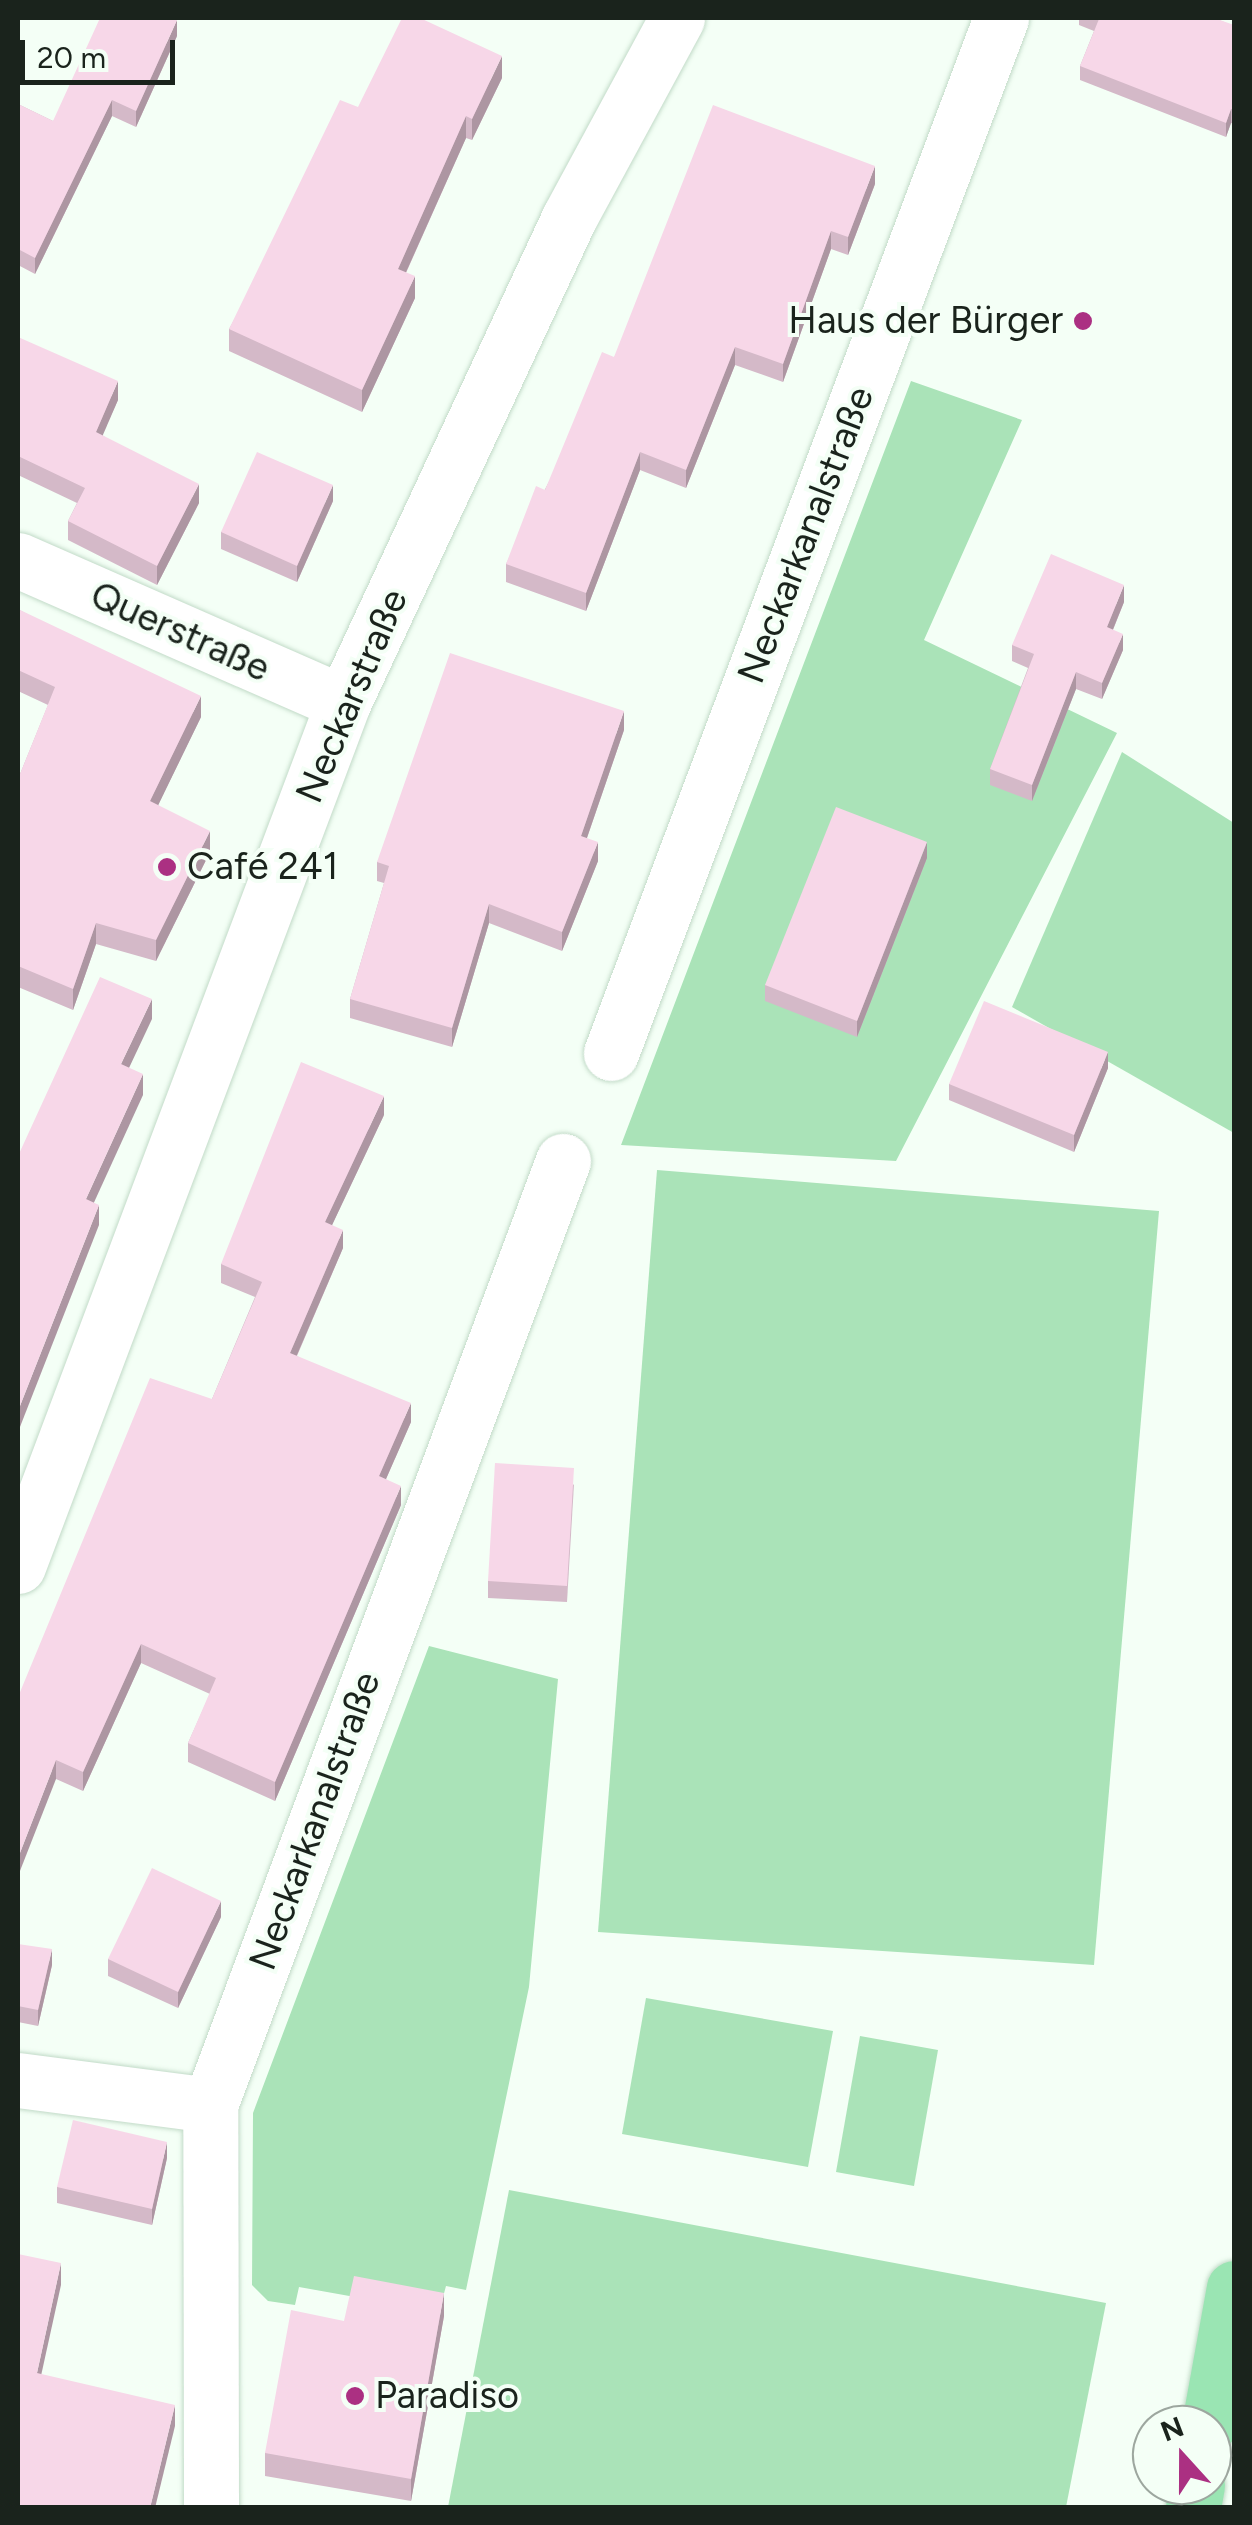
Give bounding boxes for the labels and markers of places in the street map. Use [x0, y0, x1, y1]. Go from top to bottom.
place label: Haus der Bürger [788, 298, 1063, 344]
marker: Haus der Bürger [1072, 310, 1094, 332]
place label: Café 241 [187, 844, 338, 890]
marker: Café 241 [156, 856, 178, 878]
place label: Paradiso [375, 2373, 519, 2419]
marker: Paradiso [344, 2385, 366, 2407]

